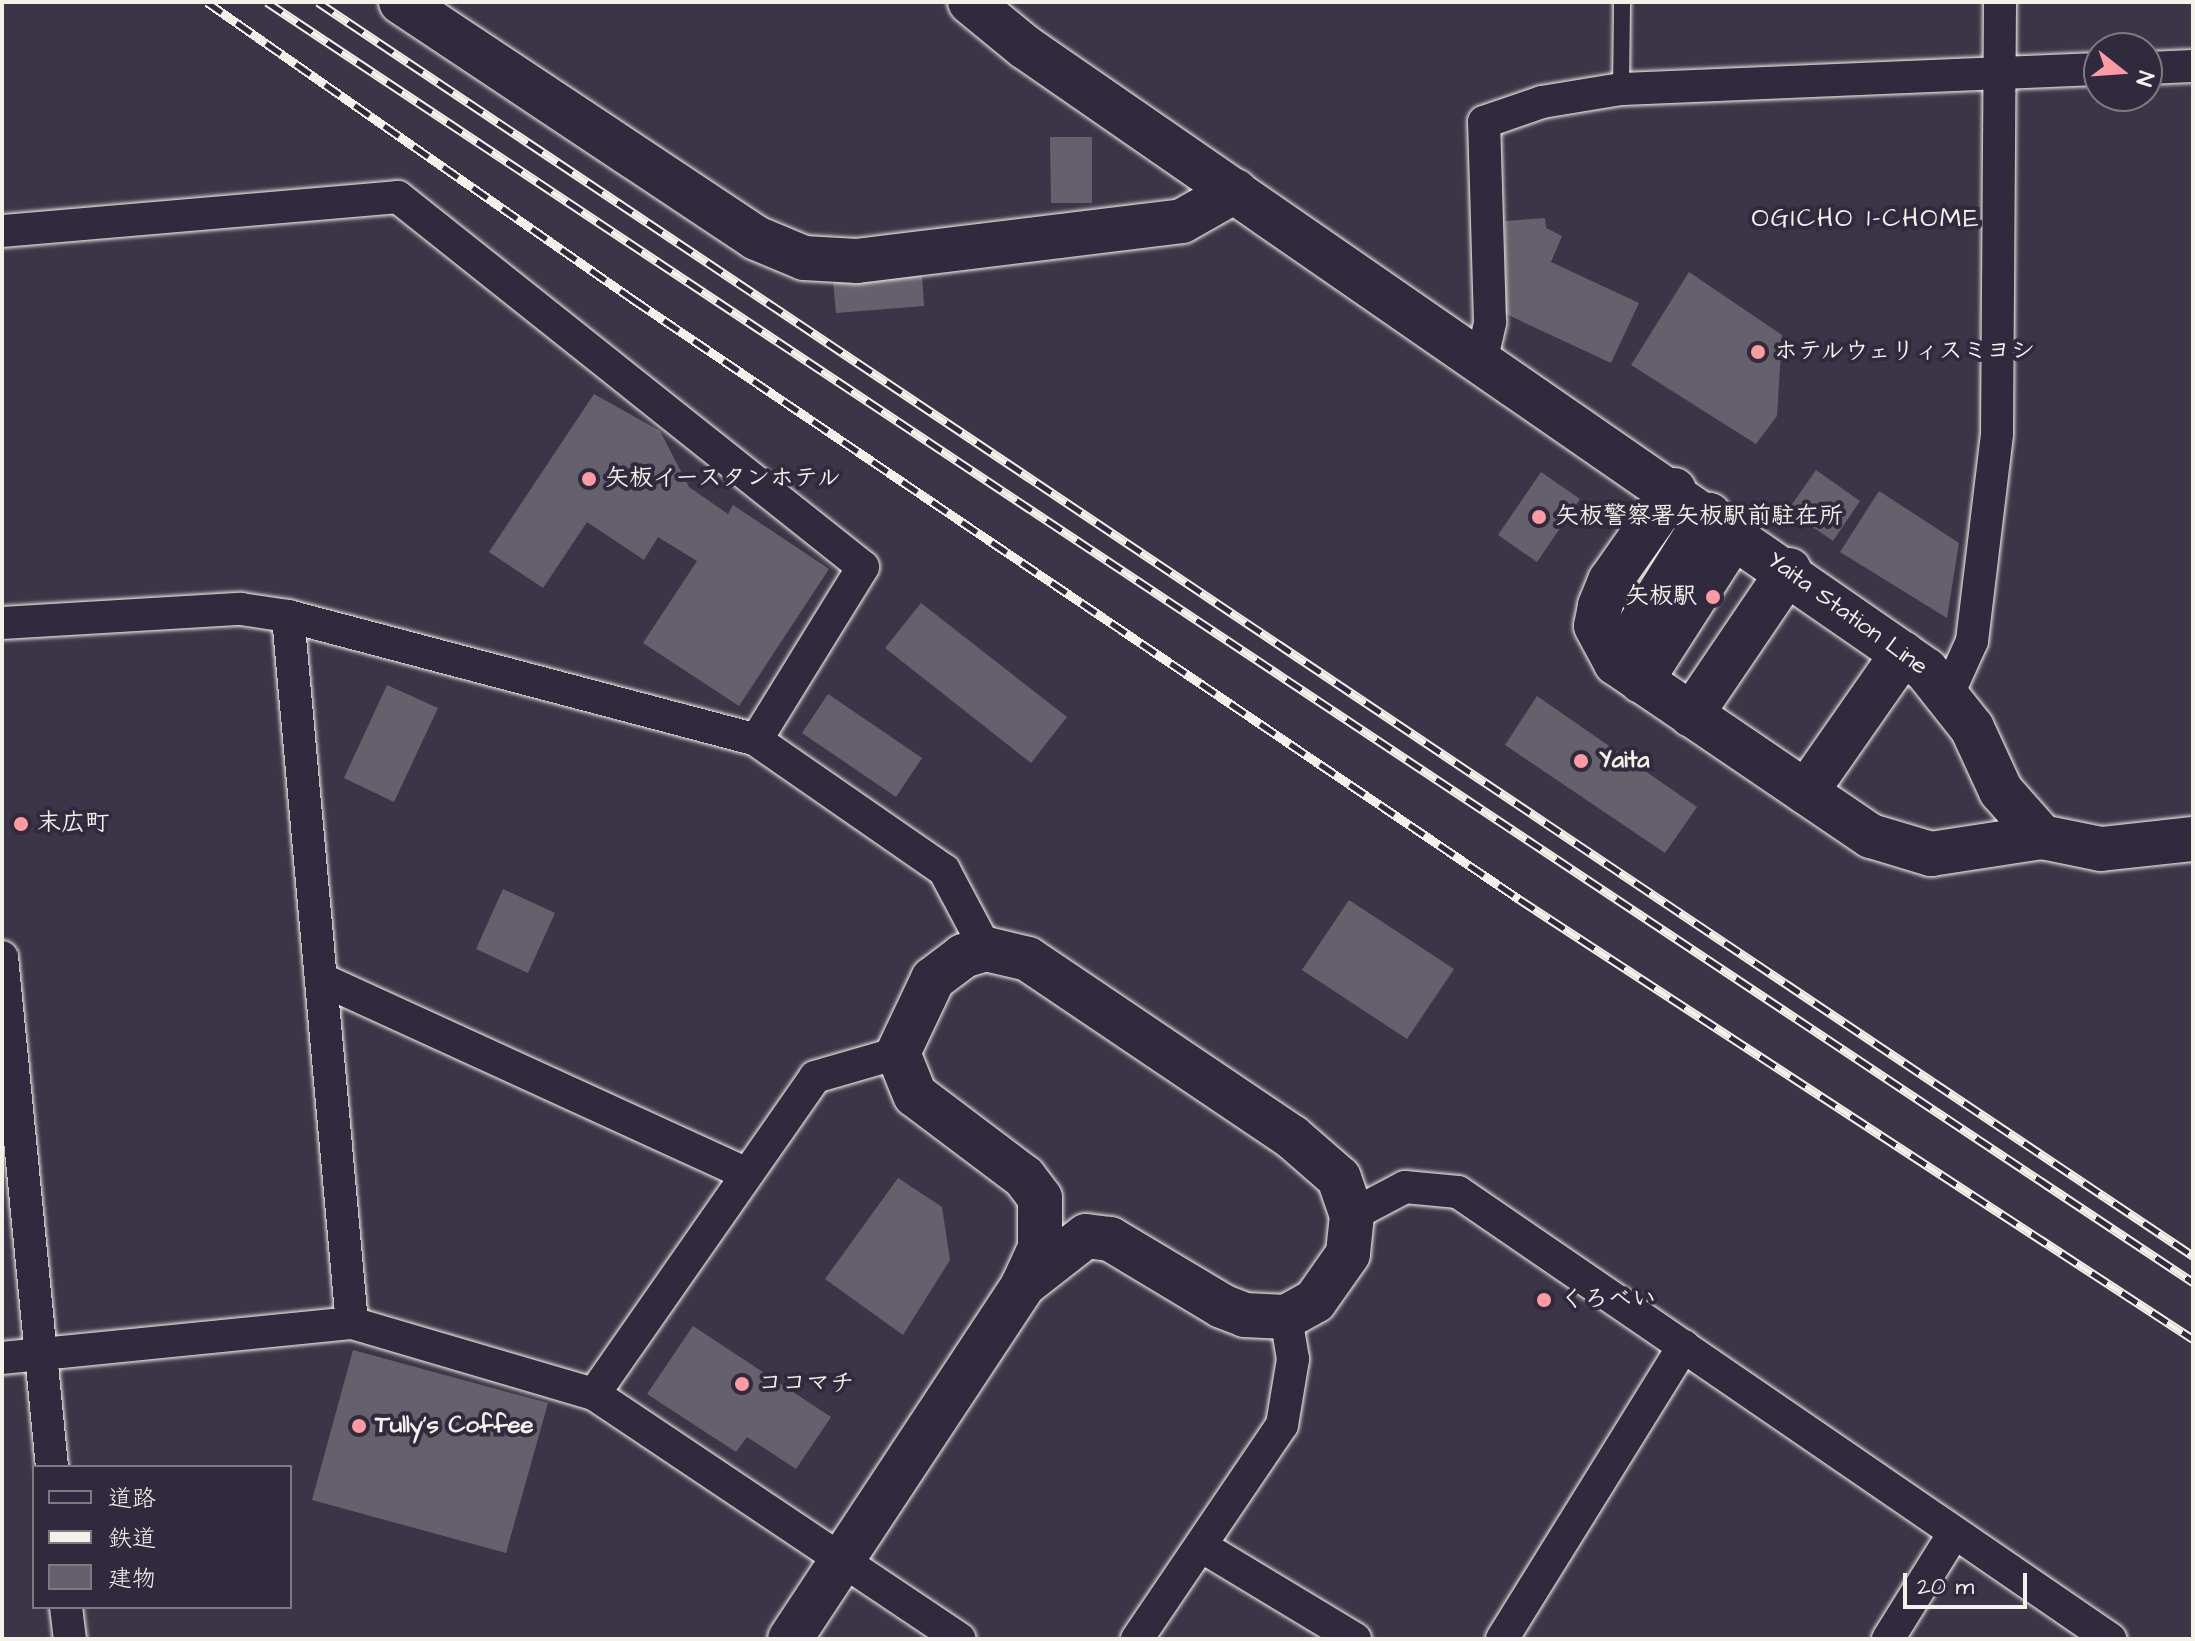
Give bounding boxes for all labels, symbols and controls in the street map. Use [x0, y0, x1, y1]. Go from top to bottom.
north arrow [2083, 32, 2163, 112]
text: N [2128, 67, 2161, 90]
district label: OGICHO 1-CHOME [1751, 203, 1981, 235]
place label: ホテルウェリィスミヨシ [1774, 338, 2038, 366]
marker: ホテルウェリィスミヨシ [1749, 343, 1767, 361]
place label: 矢板イースタンホテル [605, 465, 843, 493]
marker: 矢板イースタンホテル [580, 470, 598, 488]
place label: 矢板警察署矢板駅前駐在所 [1555, 503, 1843, 531]
marker: 矢板警察署矢板駅前駐在所 [1530, 508, 1548, 526]
street label: Yaita Station Line [1761, 546, 1933, 682]
place label: 矢板駅 [1625, 583, 1697, 611]
marker: 矢板駅 [1704, 588, 1722, 606]
place label: Yaita [1599, 747, 1650, 775]
marker: Yaita [1570, 750, 1592, 772]
place label: 末広町 [37, 810, 109, 838]
marker: 末広町 [12, 815, 30, 833]
place label: くろべい [1560, 1286, 1656, 1314]
marker: くろべい [1535, 1291, 1553, 1309]
place label: ココマチ [758, 1370, 854, 1398]
marker: ココマチ [733, 1375, 751, 1393]
place label: Tully's Coffee [375, 1412, 533, 1440]
marker: Tully's Coffee [350, 1417, 368, 1435]
legend [32, 1465, 292, 1609]
text: 道路 [108, 1482, 156, 1516]
text: 鉄道 [108, 1522, 156, 1556]
scale bar [1907, 1557, 2031, 1607]
text: 建物 [108, 1562, 156, 1596]
text: 20 m [1917, 1570, 1974, 1604]

